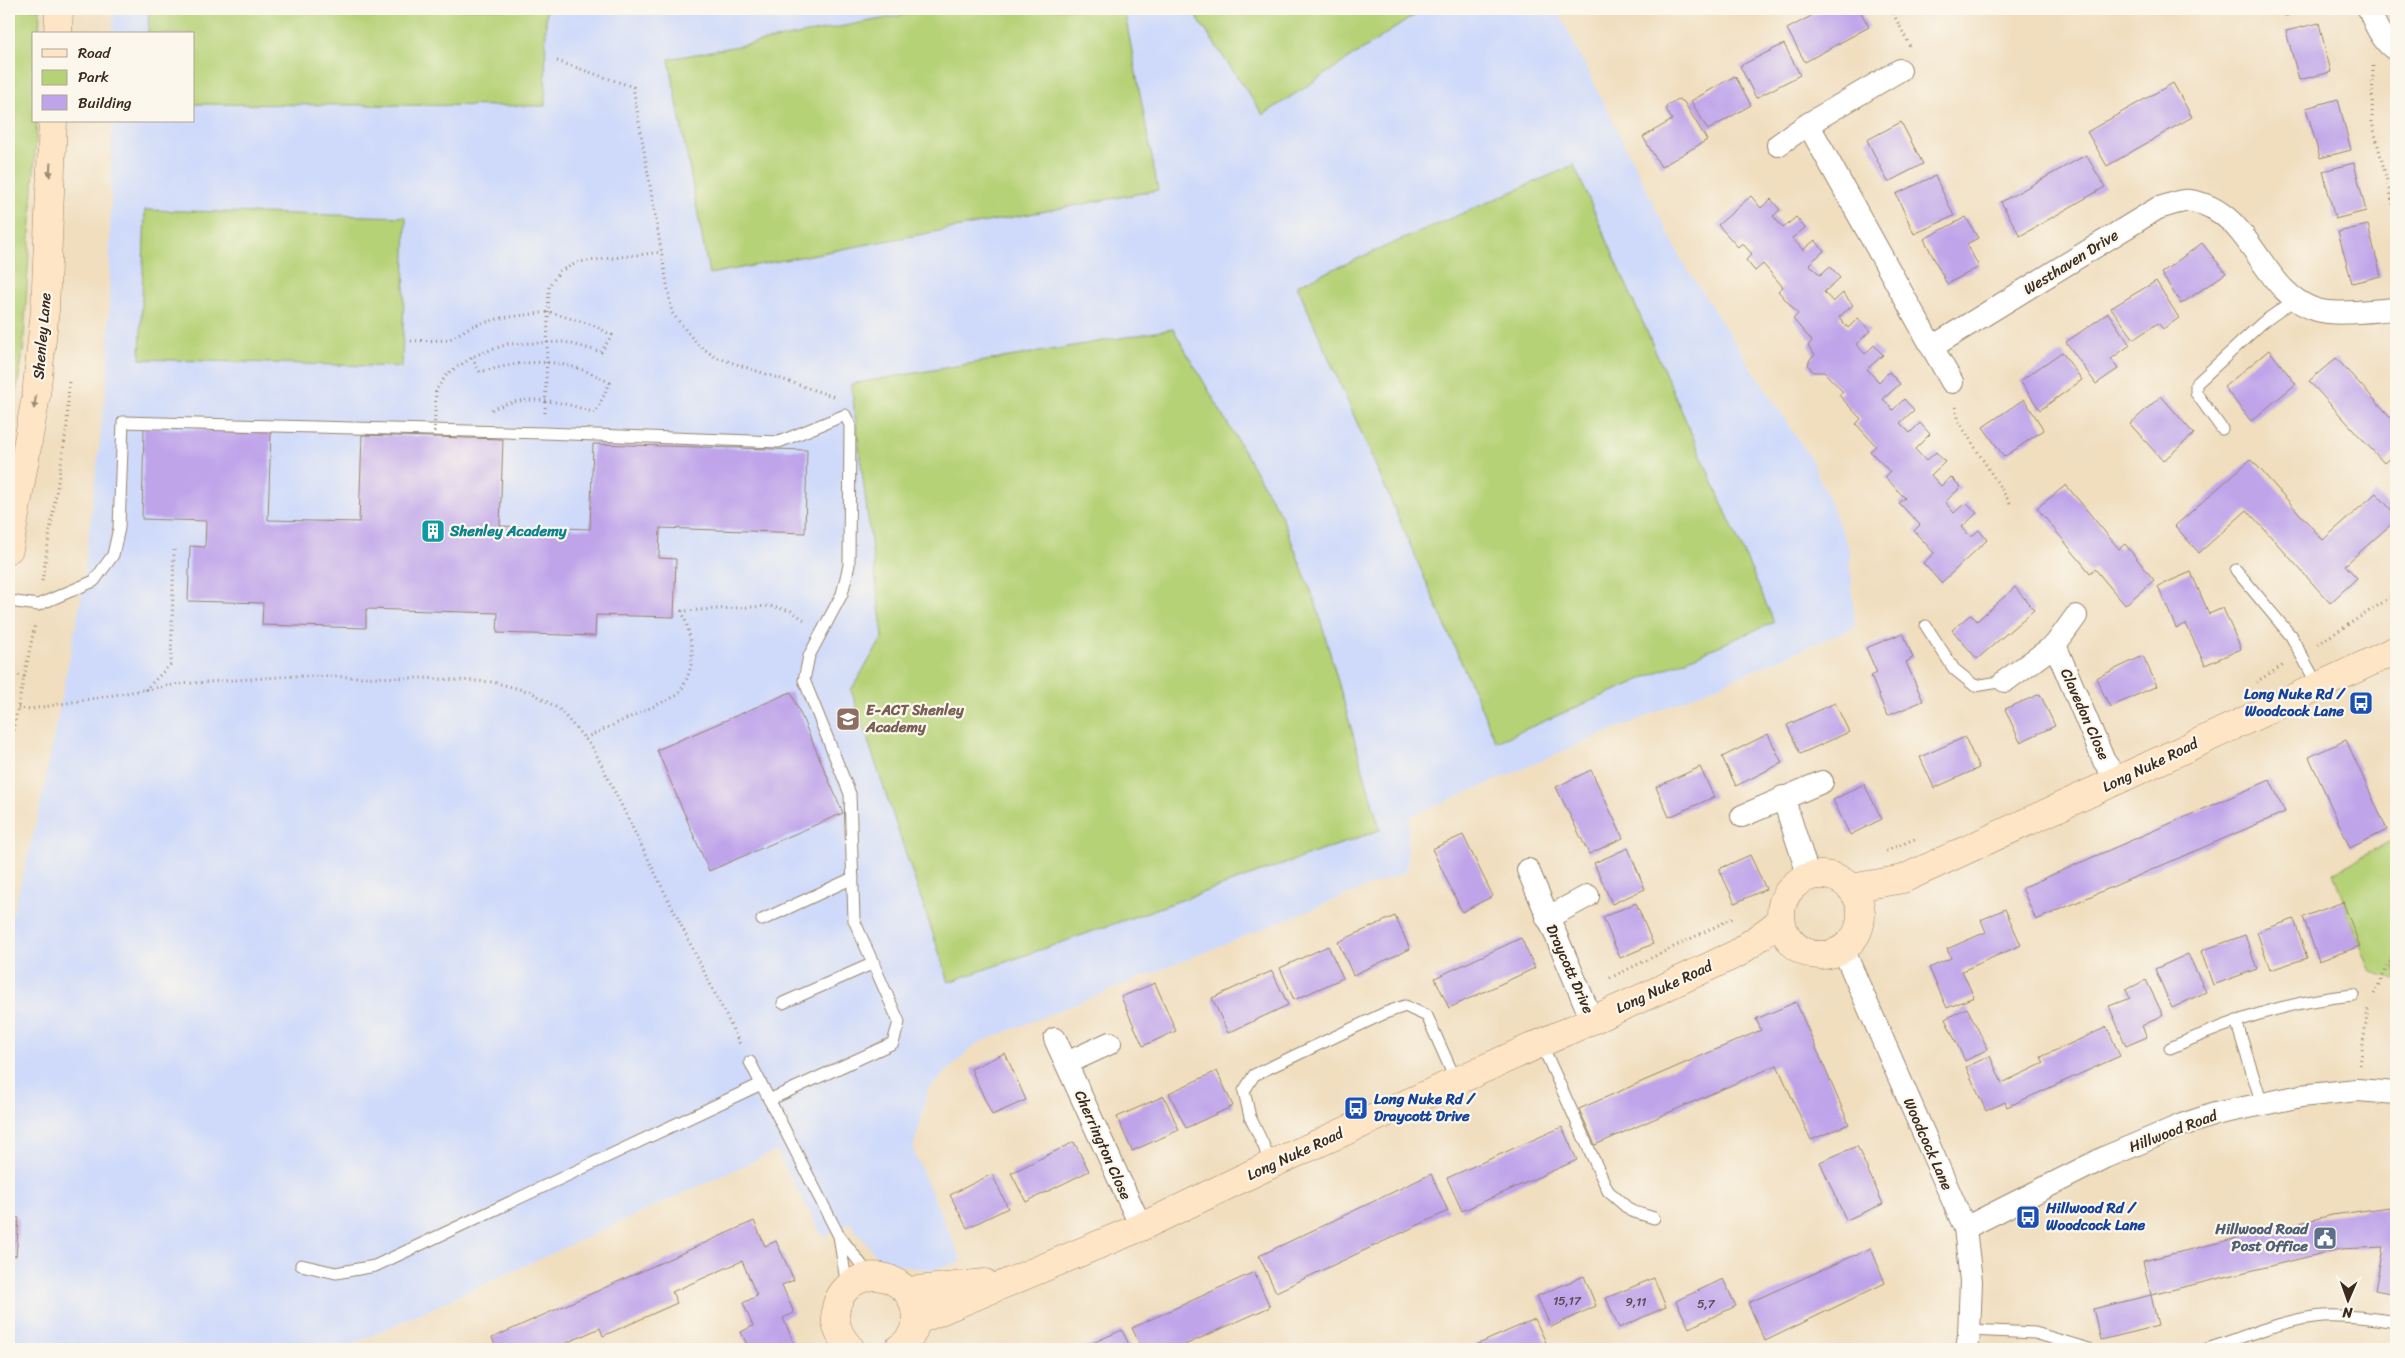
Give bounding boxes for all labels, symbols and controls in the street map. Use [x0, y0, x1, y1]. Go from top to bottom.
legend [32, 32, 195, 122]
text: Road [78, 40, 111, 66]
text: Park [78, 64, 109, 90]
text: Building [78, 90, 132, 116]
one-way arrow [46, 162, 54, 178]
street label: Westhaven Drive [2018, 222, 2124, 302]
street label: Shenley Lane [25, 291, 59, 380]
one-way arrow [31, 394, 39, 410]
building icon: Shenley Academy [420, 518, 446, 544]
place label: Shenley Academy [449, 518, 568, 544]
street label: Clavedon Close [2053, 664, 2117, 764]
place label: Long Nuke Rd / Woodcock Lane [2244, 681, 2347, 724]
bus stop icon: Long Nuke Rd / Woodcock Lane [2348, 690, 2374, 716]
place label: E-ACT Shenley Academy [865, 697, 965, 740]
school or university icon: E-ACT Shenley Academy [835, 706, 861, 732]
street label: Long Nuke Road [2098, 730, 2203, 799]
street label: Draycott Drive [1539, 920, 1601, 1018]
street label: Long Nuke Road [1611, 953, 1718, 1021]
street label: Cherrington Close [1067, 1086, 1139, 1204]
place label: Long Nuke Rd / Draycott Drive [1374, 1086, 1477, 1129]
street label: Woodcock Lane [1896, 1093, 1960, 1195]
bus stop icon: Long Nuke Rd / Draycott Drive [1343, 1095, 1369, 1121]
street label: Hillwood Road [2125, 1102, 2222, 1160]
street label: Long Nuke Road [1242, 1120, 1349, 1188]
place label: Hillwood Rd / Woodcock Lane [2045, 1195, 2146, 1238]
bus stop icon: Hillwood Rd / Woodcock Lane [2015, 1204, 2041, 1230]
place label: Hillwood Road Post Office [2214, 1216, 2309, 1259]
public building icon: Hillwood Road Post Office [2312, 1225, 2338, 1251]
north arrow [2322, 1276, 2372, 1326]
house number: 15,17 [1553, 1290, 1582, 1312]
house number: 9,11 [1626, 1291, 1646, 1313]
house number: 5,7 [1697, 1293, 1716, 1315]
text: N [2342, 1300, 2354, 1325]

